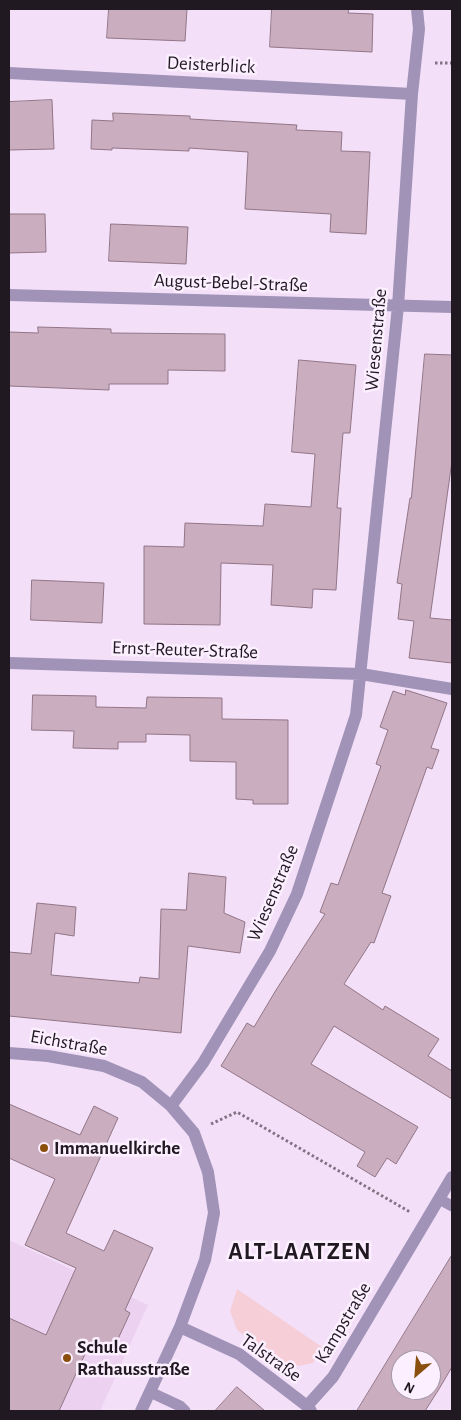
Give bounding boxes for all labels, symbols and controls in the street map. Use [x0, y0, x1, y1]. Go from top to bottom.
street label: Deisterblick [166, 51, 256, 79]
street label: August-Bebel-Straße [154, 269, 308, 297]
street label: Wiesenstraße [360, 288, 392, 392]
street label: Ernst-Reuter-Straße [112, 636, 258, 664]
street label: Wiesenstraße [242, 841, 304, 945]
street label: Eichstraße [29, 1025, 109, 1061]
place label: Immanuelkirche [54, 1137, 180, 1159]
marker: Immanuelkirche [38, 1142, 50, 1154]
district label: ALT-LAATZEN [227, 1238, 373, 1266]
street label: Kampstraße [310, 1278, 376, 1368]
street label: Talstraße [236, 1329, 306, 1387]
place label: Schule Rathausstraße [77, 1336, 190, 1380]
north arrow [391, 1350, 441, 1400]
marker: Schule Rathausstraße [61, 1352, 73, 1364]
text: N [402, 1379, 417, 1396]

